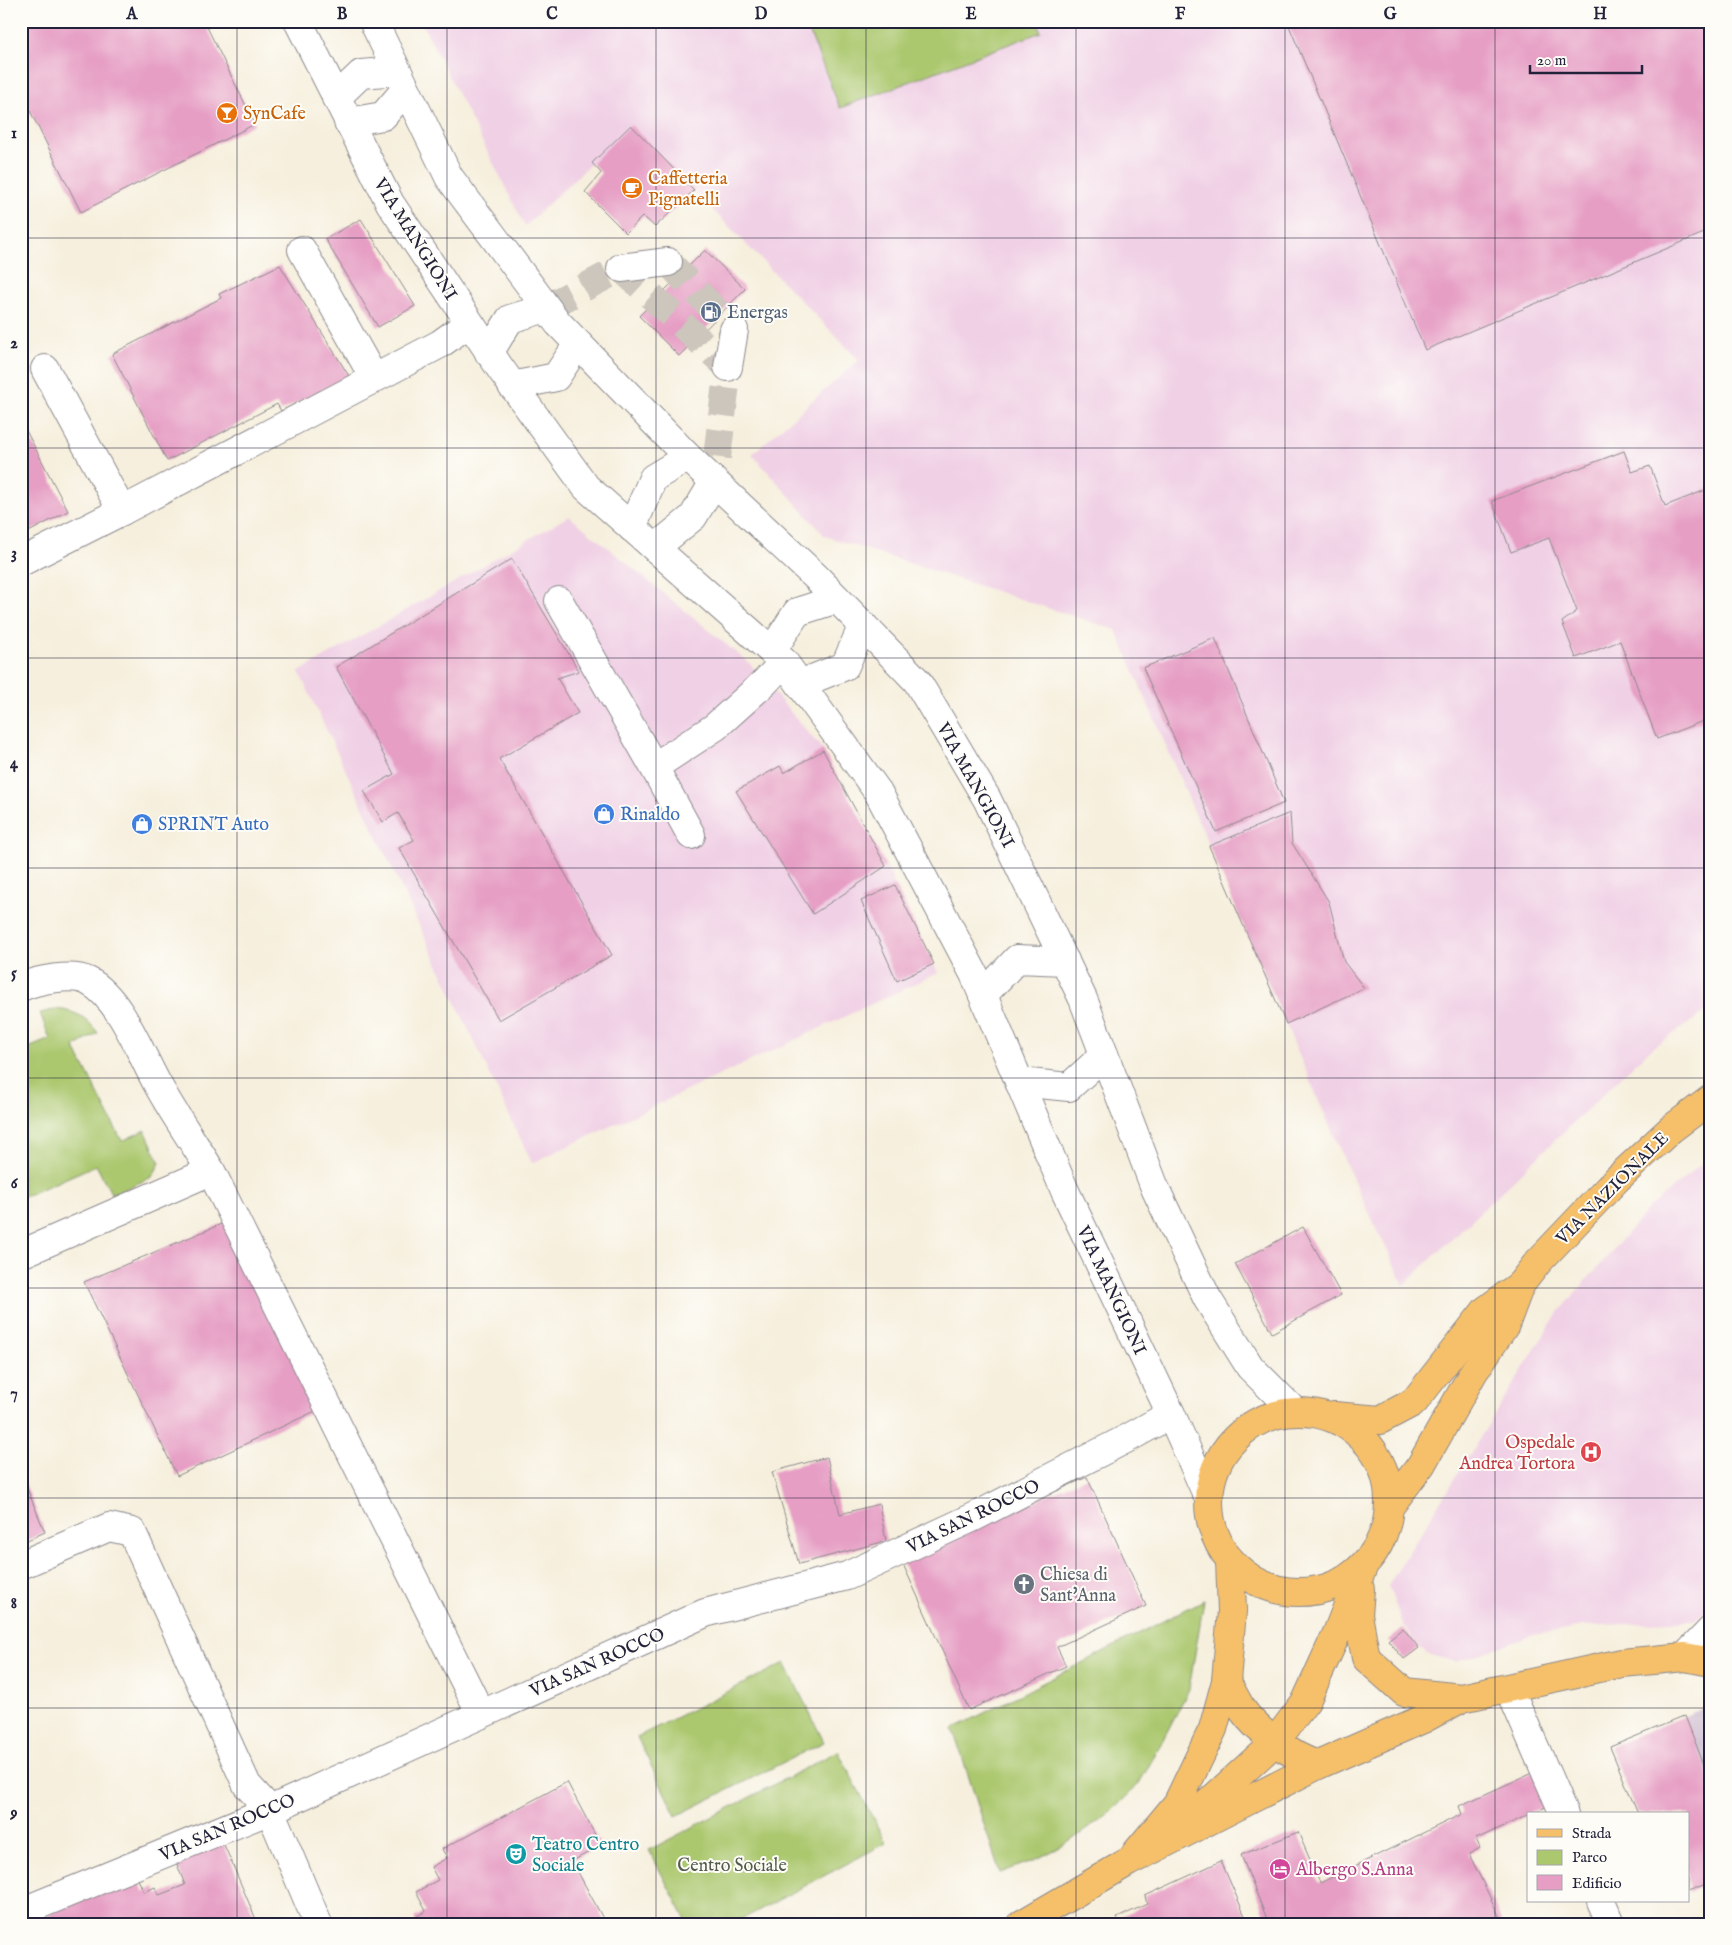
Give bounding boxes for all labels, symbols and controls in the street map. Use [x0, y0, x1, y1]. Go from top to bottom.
text: A [126, 5, 139, 25]
text: B [337, 5, 348, 25]
text: C [546, 5, 558, 25]
text: D [755, 5, 768, 25]
text: E [965, 5, 977, 25]
text: F [1175, 5, 1186, 25]
text: G [1384, 5, 1397, 25]
text: H [1593, 5, 1607, 25]
scale bar [1530, 42, 1642, 74]
text: 20 m [1537, 51, 1567, 70]
bar icon: SynCafe [215, 101, 239, 125]
place label: SynCafe [243, 103, 306, 126]
text: 1 [11, 124, 17, 144]
place label: Caffetteria Pignatelli [648, 168, 728, 212]
street label: VIA MANGIONI [367, 174, 462, 305]
cafe icon: Caffetteria Pignatelli [620, 176, 644, 200]
fuel station icon: Energas [699, 300, 723, 324]
place label: Energas [727, 302, 788, 325]
text: 2 [10, 334, 18, 354]
text: 3 [11, 544, 17, 564]
street label: VIA MANGIONI [930, 718, 1019, 853]
text: 4 [10, 754, 19, 774]
shop icon: Rinaldo [592, 802, 616, 826]
place label: Rinaldo [620, 804, 680, 827]
shop icon: SPRINT Auto [130, 812, 154, 836]
place label: SPRINT Auto [158, 814, 269, 837]
text: 5 [11, 964, 17, 984]
street label: VIA NAZIONALE [1551, 1128, 1674, 1251]
text: 6 [11, 1174, 19, 1194]
street label: VIA MANGIONI [1070, 1221, 1151, 1359]
text: 7 [10, 1384, 18, 1404]
place label: Ospedale Andrea Tortora [1458, 1432, 1575, 1476]
hospital icon: Ospedale Andrea Tortora [1579, 1440, 1603, 1464]
street label: VIA SAN ROCCO [902, 1475, 1044, 1560]
place label: Chiesa di Sant'Anna [1040, 1564, 1116, 1608]
church icon: Chiesa di Sant'Anna [1012, 1572, 1036, 1596]
text: 8 [11, 1594, 17, 1614]
street label: VIA SAN ROCCO [526, 1623, 669, 1704]
street label: VIA SAN ROCCO [155, 1789, 299, 1868]
text: 9 [10, 1804, 18, 1824]
legend [1527, 1812, 1690, 1902]
text: Strada [1572, 1824, 1612, 1843]
place label: Teatro Centro Sociale [532, 1834, 639, 1878]
theatre icon: Teatro Centro Sociale [504, 1842, 528, 1866]
text: Parco [1572, 1848, 1607, 1867]
park label: Centro Sociale [677, 1855, 787, 1878]
hotel icon: Albergo S.Anna [1268, 1857, 1292, 1881]
place label: Albergo S.Anna [1295, 1859, 1414, 1882]
text: Edificio [1572, 1874, 1622, 1893]

